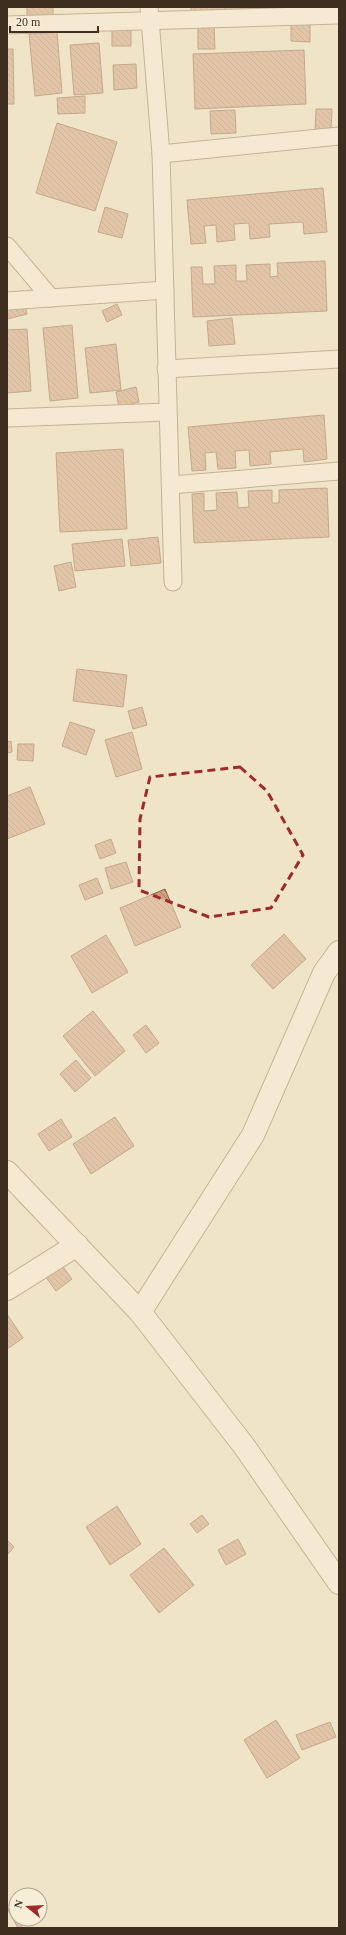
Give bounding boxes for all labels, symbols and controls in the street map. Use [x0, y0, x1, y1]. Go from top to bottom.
scale bar [10, 8, 98, 34]
text: 20 m [16, 15, 41, 29]
north arrow [8, 1887, 48, 1927]
text: N [12, 1898, 25, 1910]

